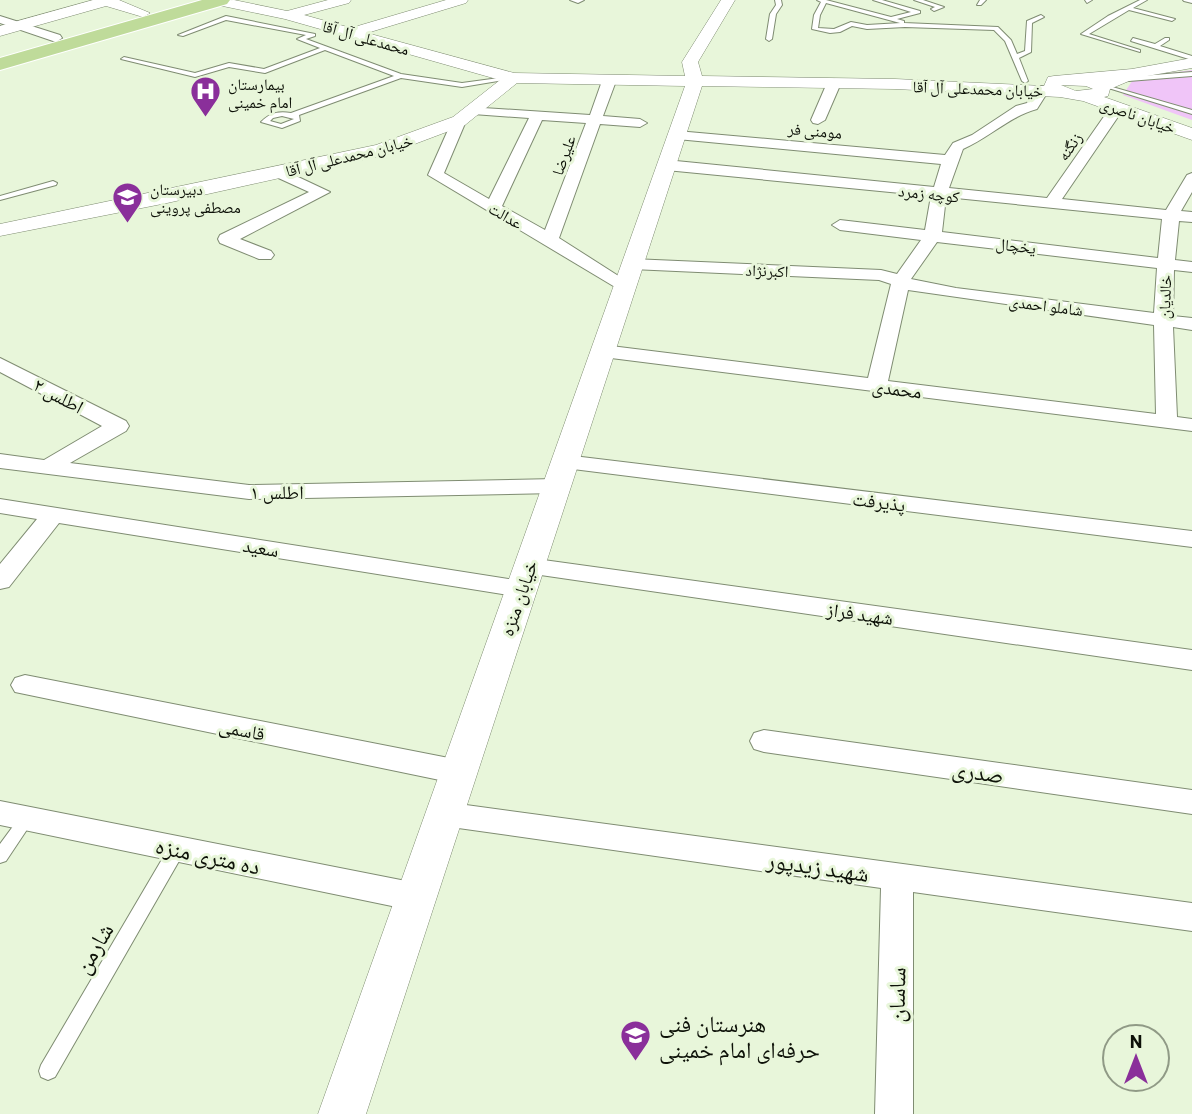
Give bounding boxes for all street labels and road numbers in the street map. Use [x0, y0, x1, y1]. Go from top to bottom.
street label: محمدعلی آل آقا [320, 16, 412, 60]
street label: خیابان محمدعلی آل آقا [912, 76, 1044, 102]
street label: خیابان ناصری [1097, 93, 1178, 139]
street label: مومنی فر [786, 118, 843, 144]
street label: زنگنه [1053, 128, 1086, 164]
street label: خیابان محمدعلی آل آقا [283, 130, 415, 182]
street label: علیرضا [547, 133, 580, 178]
street label: کوچه زمرد [897, 180, 961, 207]
street label: عدالت [486, 198, 526, 232]
street label: یخچال [995, 233, 1037, 259]
street label: اکبرنژاد [745, 260, 789, 281]
street label: خالدیان [1154, 275, 1176, 319]
street label: شاملو احمدی [1008, 291, 1084, 321]
street label: اطلس ۲ [30, 372, 88, 419]
street label: محمدی [871, 374, 923, 403]
street label: اطلس ۱ [250, 480, 304, 504]
street label: پذیرفت [851, 486, 907, 517]
street label: سعید [241, 533, 281, 562]
street label: خیابان منزه [494, 557, 543, 639]
street label: شهید فراز [824, 597, 895, 630]
street label: قاسمی [217, 713, 267, 746]
street label: صدری [950, 754, 1006, 789]
street label: ده متری منزه [153, 830, 263, 881]
street label: شهید زیدپور [764, 845, 871, 888]
street label: شارمن [67, 918, 119, 979]
street label: ساسان [882, 967, 911, 1023]

